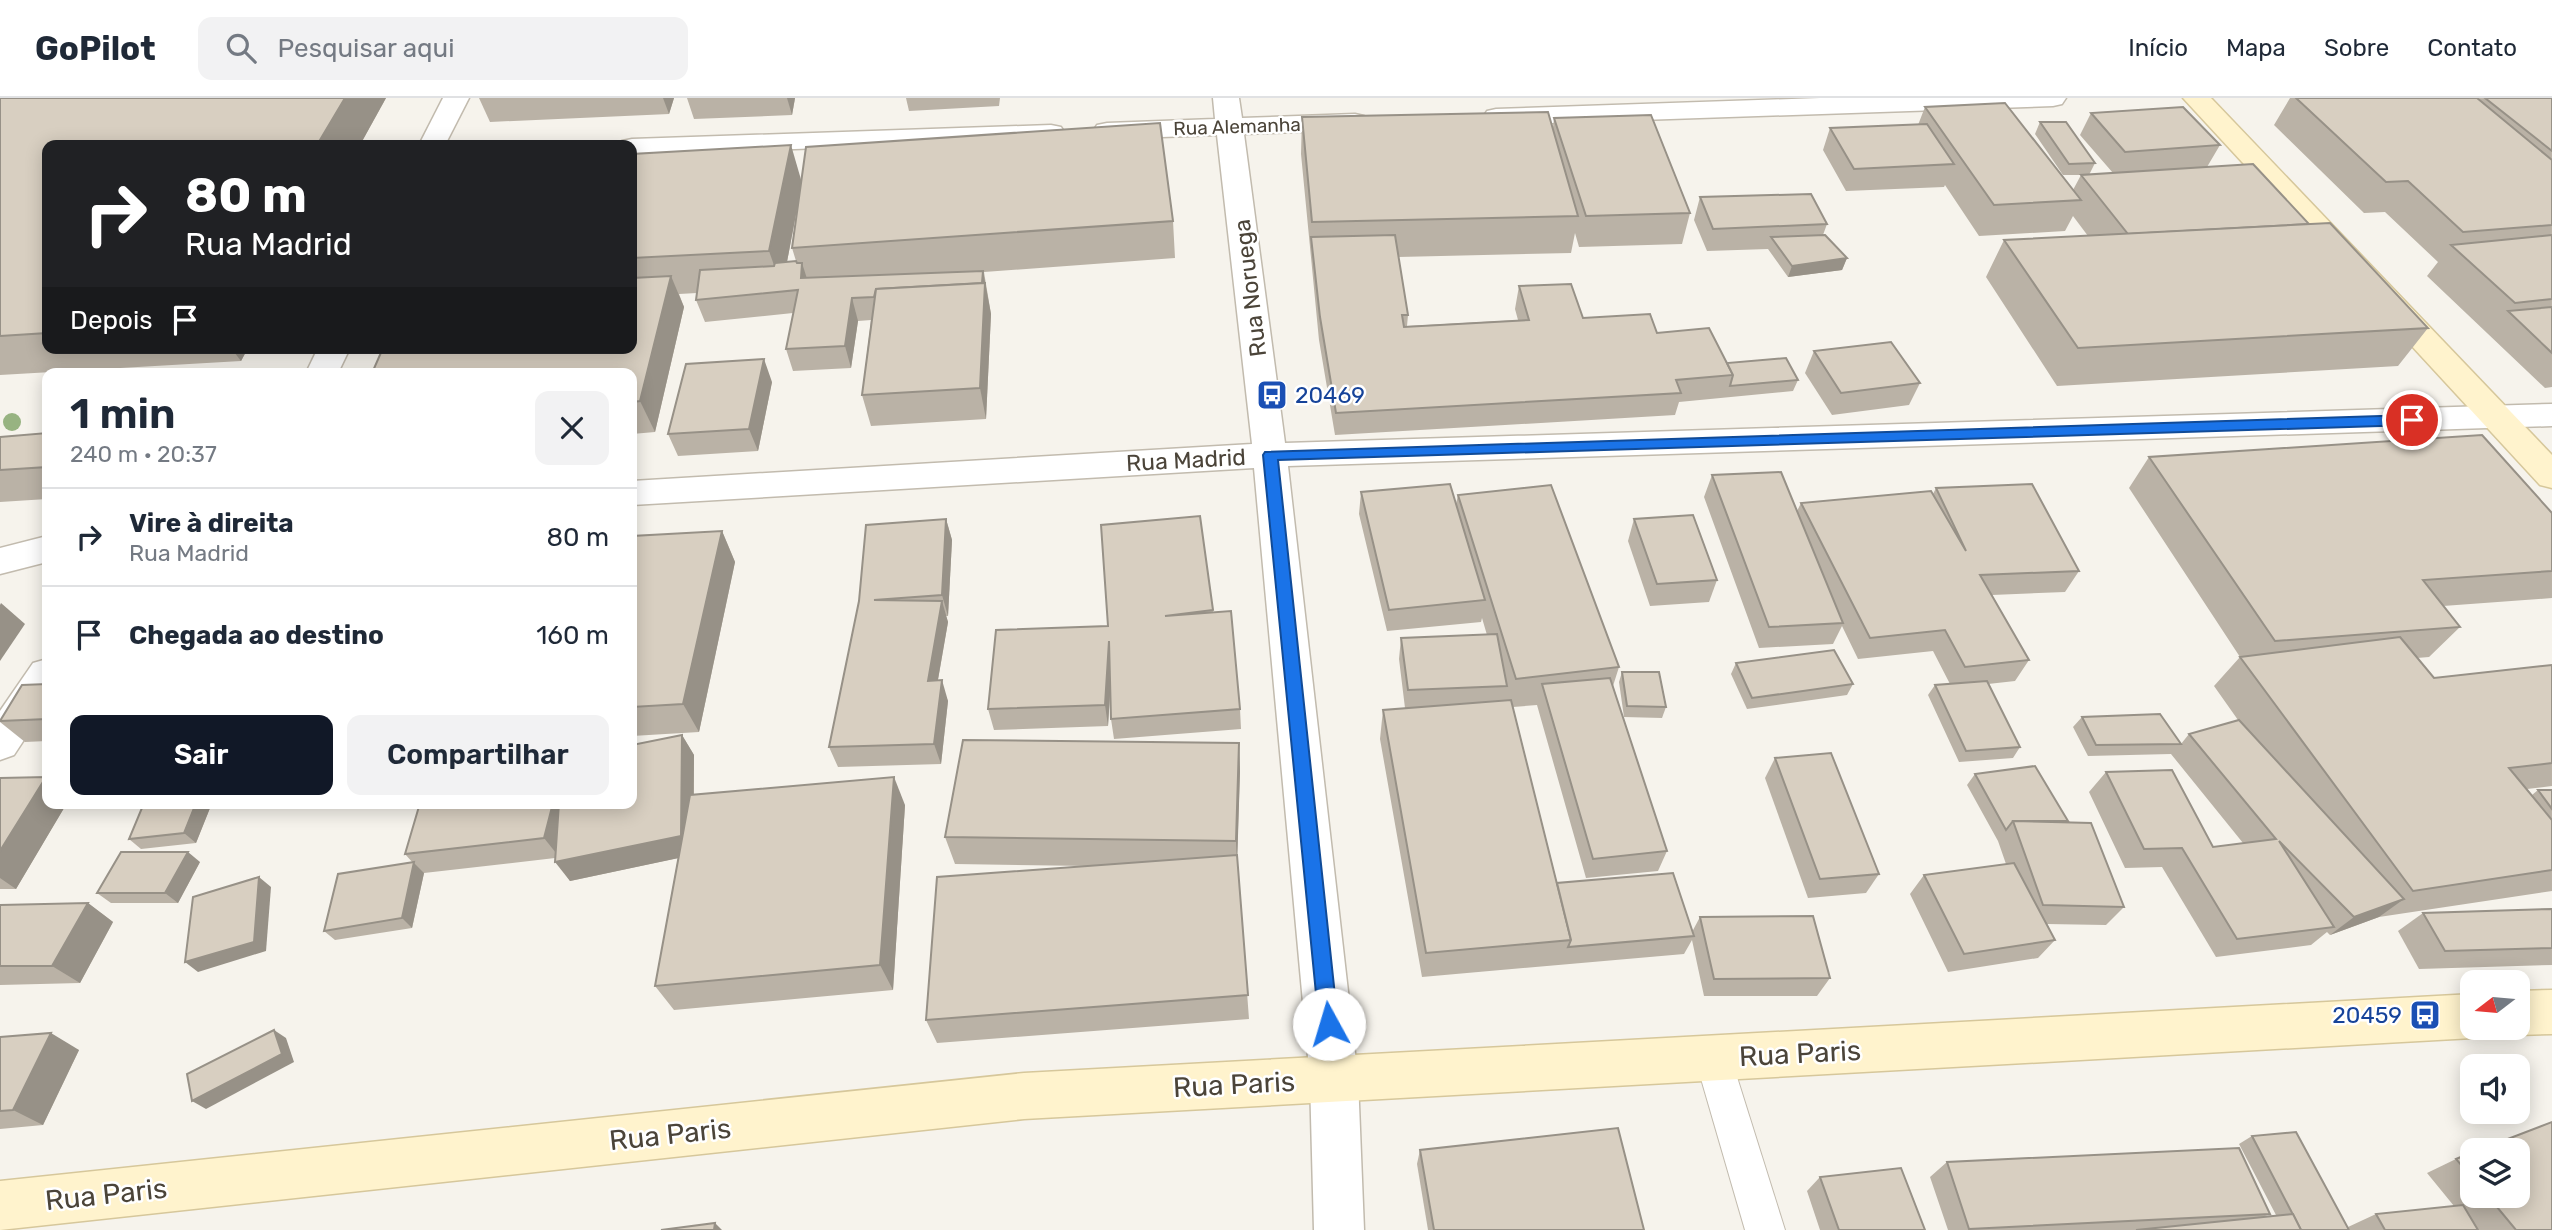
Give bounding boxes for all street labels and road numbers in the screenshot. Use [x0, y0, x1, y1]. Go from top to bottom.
street label: Rua Alemanha [1173, 113, 1301, 140]
street label: Rua Noruega [1228, 218, 1272, 358]
street label: Rua Madrid [1125, 443, 1247, 477]
street label: Rua Paris [1738, 1034, 1862, 1073]
street label: Rua Paris [1172, 1065, 1296, 1104]
street label: Rua Paris [607, 1112, 733, 1157]
street label: Rua Paris [43, 1172, 169, 1217]

